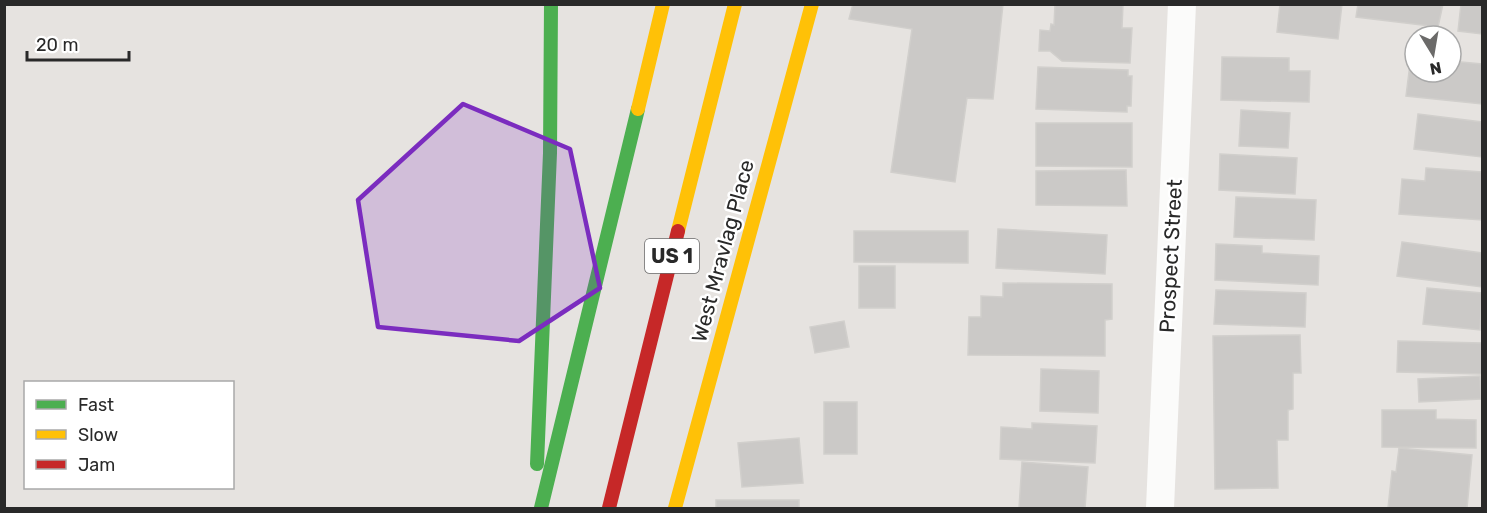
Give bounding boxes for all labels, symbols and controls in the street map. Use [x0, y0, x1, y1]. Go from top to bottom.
scale bar [27, 24, 129, 62]
north arrow [1403, 24, 1463, 84]
text: 20 m [36, 34, 78, 56]
text: N [1428, 58, 1443, 79]
street label: West Mravlag Place [686, 157, 759, 345]
street label: Prospect Street [1154, 178, 1187, 334]
road number: US 1 [645, 239, 699, 273]
legend [24, 381, 234, 489]
text: Fast [78, 394, 114, 416]
text: Slow [78, 424, 118, 446]
text: Jam [78, 454, 115, 476]

